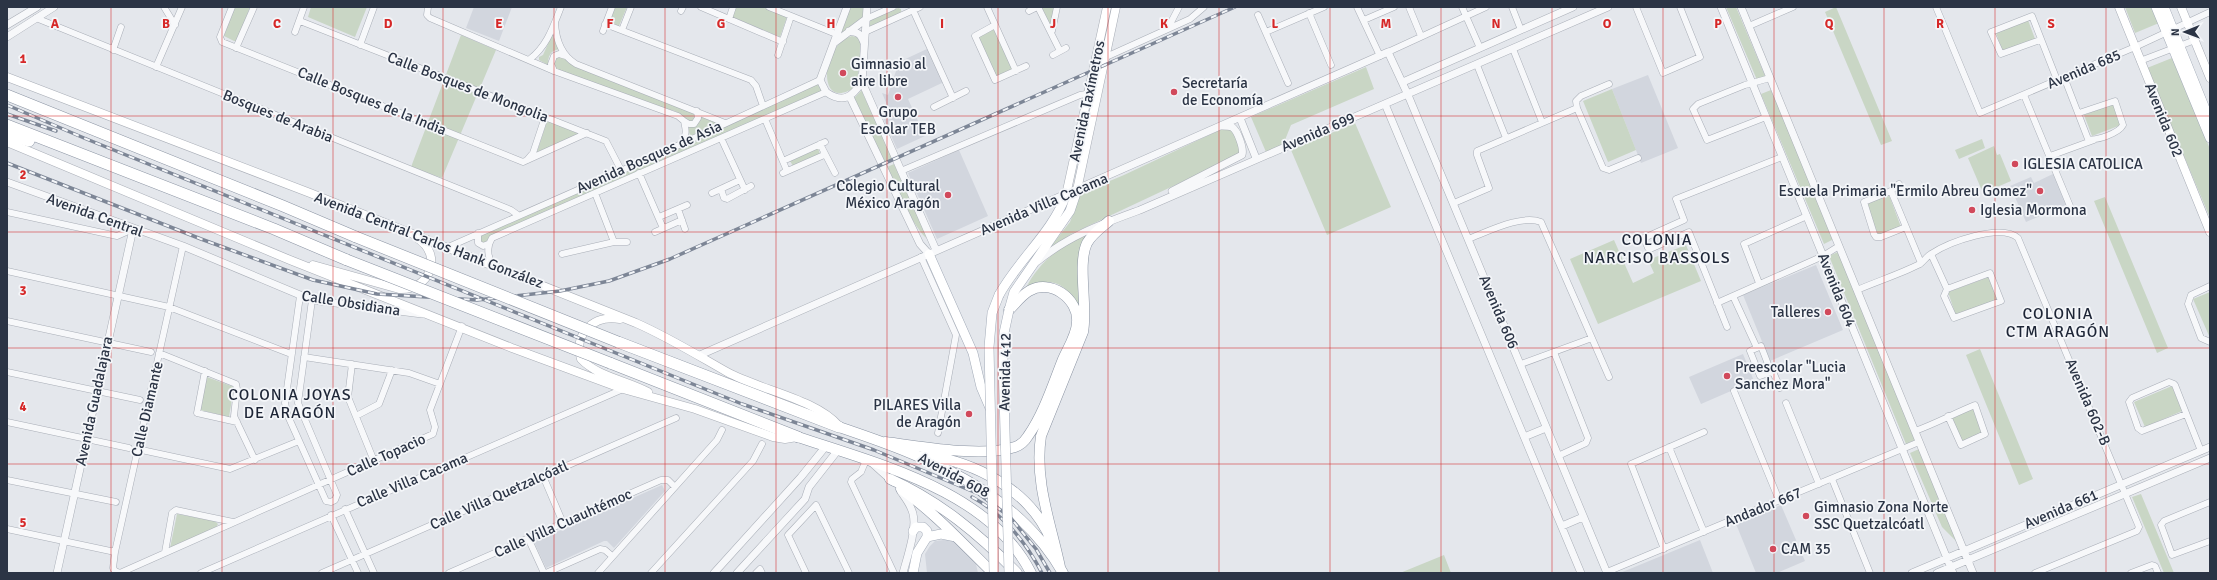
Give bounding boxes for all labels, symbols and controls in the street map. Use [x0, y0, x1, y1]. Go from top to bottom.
north arrow [2165, 12, 2205, 52]
text: A [51, 16, 60, 32]
text: B [162, 16, 170, 32]
text: C [273, 16, 281, 32]
text: D [384, 16, 393, 32]
text: E [495, 16, 503, 32]
text: F [607, 16, 614, 32]
text: G [717, 16, 725, 32]
text: H [827, 16, 835, 32]
text: I [940, 16, 944, 32]
text: J [1050, 16, 1056, 32]
text: K [1160, 16, 1168, 32]
text: L [1272, 16, 1279, 32]
text: M [1381, 16, 1392, 32]
text: N [1491, 16, 1501, 32]
text: O [1603, 16, 1612, 32]
text: P [1714, 16, 1722, 32]
text: Q [1825, 16, 1834, 32]
text: R [1936, 16, 1944, 32]
text: S [2047, 16, 2055, 32]
text: N [2169, 28, 2182, 36]
street label: Avenida Taxímetros [1065, 38, 1109, 163]
street label: Avenida 685 [2044, 45, 2124, 93]
street label: Calle Bosques de Mongolia [385, 48, 551, 126]
text: 1 [19, 51, 27, 67]
place label: Gimnasio al aire libre [851, 55, 926, 90]
street label: Calle Bosques de la India [295, 63, 449, 139]
marker: Gimnasio al aire libre [838, 68, 848, 78]
place label: Secretaría de Economía [1182, 74, 1263, 109]
street label: Avenida 602 [2141, 80, 2187, 160]
street label: Bosques de Arabia [220, 86, 336, 146]
marker: Secretaría de Economía [1169, 87, 1179, 97]
marker: Grupo Escolar TEB [893, 92, 903, 102]
place label: Grupo Escolar TEB [860, 103, 936, 138]
street label: Avenida 699 [1278, 108, 1358, 156]
street label: Avenida Bosques de Asia [573, 117, 725, 197]
place label: IGLESIA CATOLICA [2023, 155, 2143, 173]
marker: IGLESIA CATOLICA [2010, 159, 2020, 169]
text: 2 [19, 167, 27, 183]
street label: Avenida Villa Cacama [977, 169, 1111, 239]
place label: Colegio Cultural México Aragón [836, 177, 940, 212]
place label: Escuela Primaria "Ermilo Abreu Gomez" [1779, 182, 2032, 200]
marker: Escuela Primaria "Ermilo Abreu Gomez" [2035, 186, 2045, 196]
street label: Avenida Central Carlos Hank González [312, 188, 546, 292]
street label: Avenida Central [44, 189, 146, 241]
marker: Colegio Cultural México Aragón [943, 190, 953, 200]
place label: Iglesia Mormona [1980, 201, 2087, 219]
marker: Iglesia Mormona [1967, 205, 1977, 215]
district label: COLONIA NARCISO BASSOLS [1583, 230, 1731, 268]
street label: Avenida 604 [1814, 250, 1860, 330]
street label: Avenida 606 [1475, 272, 1523, 352]
text: 3 [19, 283, 27, 299]
street label: Calle Obsidiana [300, 286, 402, 320]
place label: Talleres [1771, 303, 1820, 321]
district label: COLONIA CTM ARAGÓN [2006, 304, 2110, 342]
marker: Talleres [1823, 307, 1833, 317]
street label: Avenida 412 [995, 333, 1015, 411]
street label: Avenida Guadalajara [71, 335, 117, 467]
street label: Avenida 602-B [2062, 356, 2114, 448]
place label: Preescolar "Lucia Sanchez Mora" [1735, 358, 1846, 393]
street label: Calle Diamante [127, 359, 167, 459]
marker: Preescolar "Lucia Sanchez Mora" [1722, 371, 1732, 381]
district label: COLONIA JOYAS DE ARAGÓN [228, 385, 352, 423]
place label: PILARES Villa de Aragón [873, 396, 961, 431]
text: 4 [19, 399, 27, 415]
marker: PILARES Villa de Aragón [964, 409, 974, 419]
street label: Calle Topacio [344, 430, 428, 480]
street label: Calle Villa Cacama [354, 448, 470, 512]
street label: Avenida 608 [915, 449, 993, 501]
street label: Calle Villa Quetzalcóatl [427, 456, 571, 534]
street label: Andador 667 [1722, 483, 1804, 531]
street label: Calle Villa Cuauhtémoc [491, 485, 635, 561]
street label: Avenida 661 [2021, 485, 2101, 533]
place label: Gimnasio Zona Norte SSC Quetzalcóatl [1814, 498, 1949, 533]
marker: Gimnasio Zona Norte SSC Quetzalcóatl [1801, 511, 1811, 521]
text: 5 [19, 515, 27, 531]
place label: CAM 35 [1781, 540, 1831, 558]
marker: CAM 35 [1768, 544, 1778, 554]

